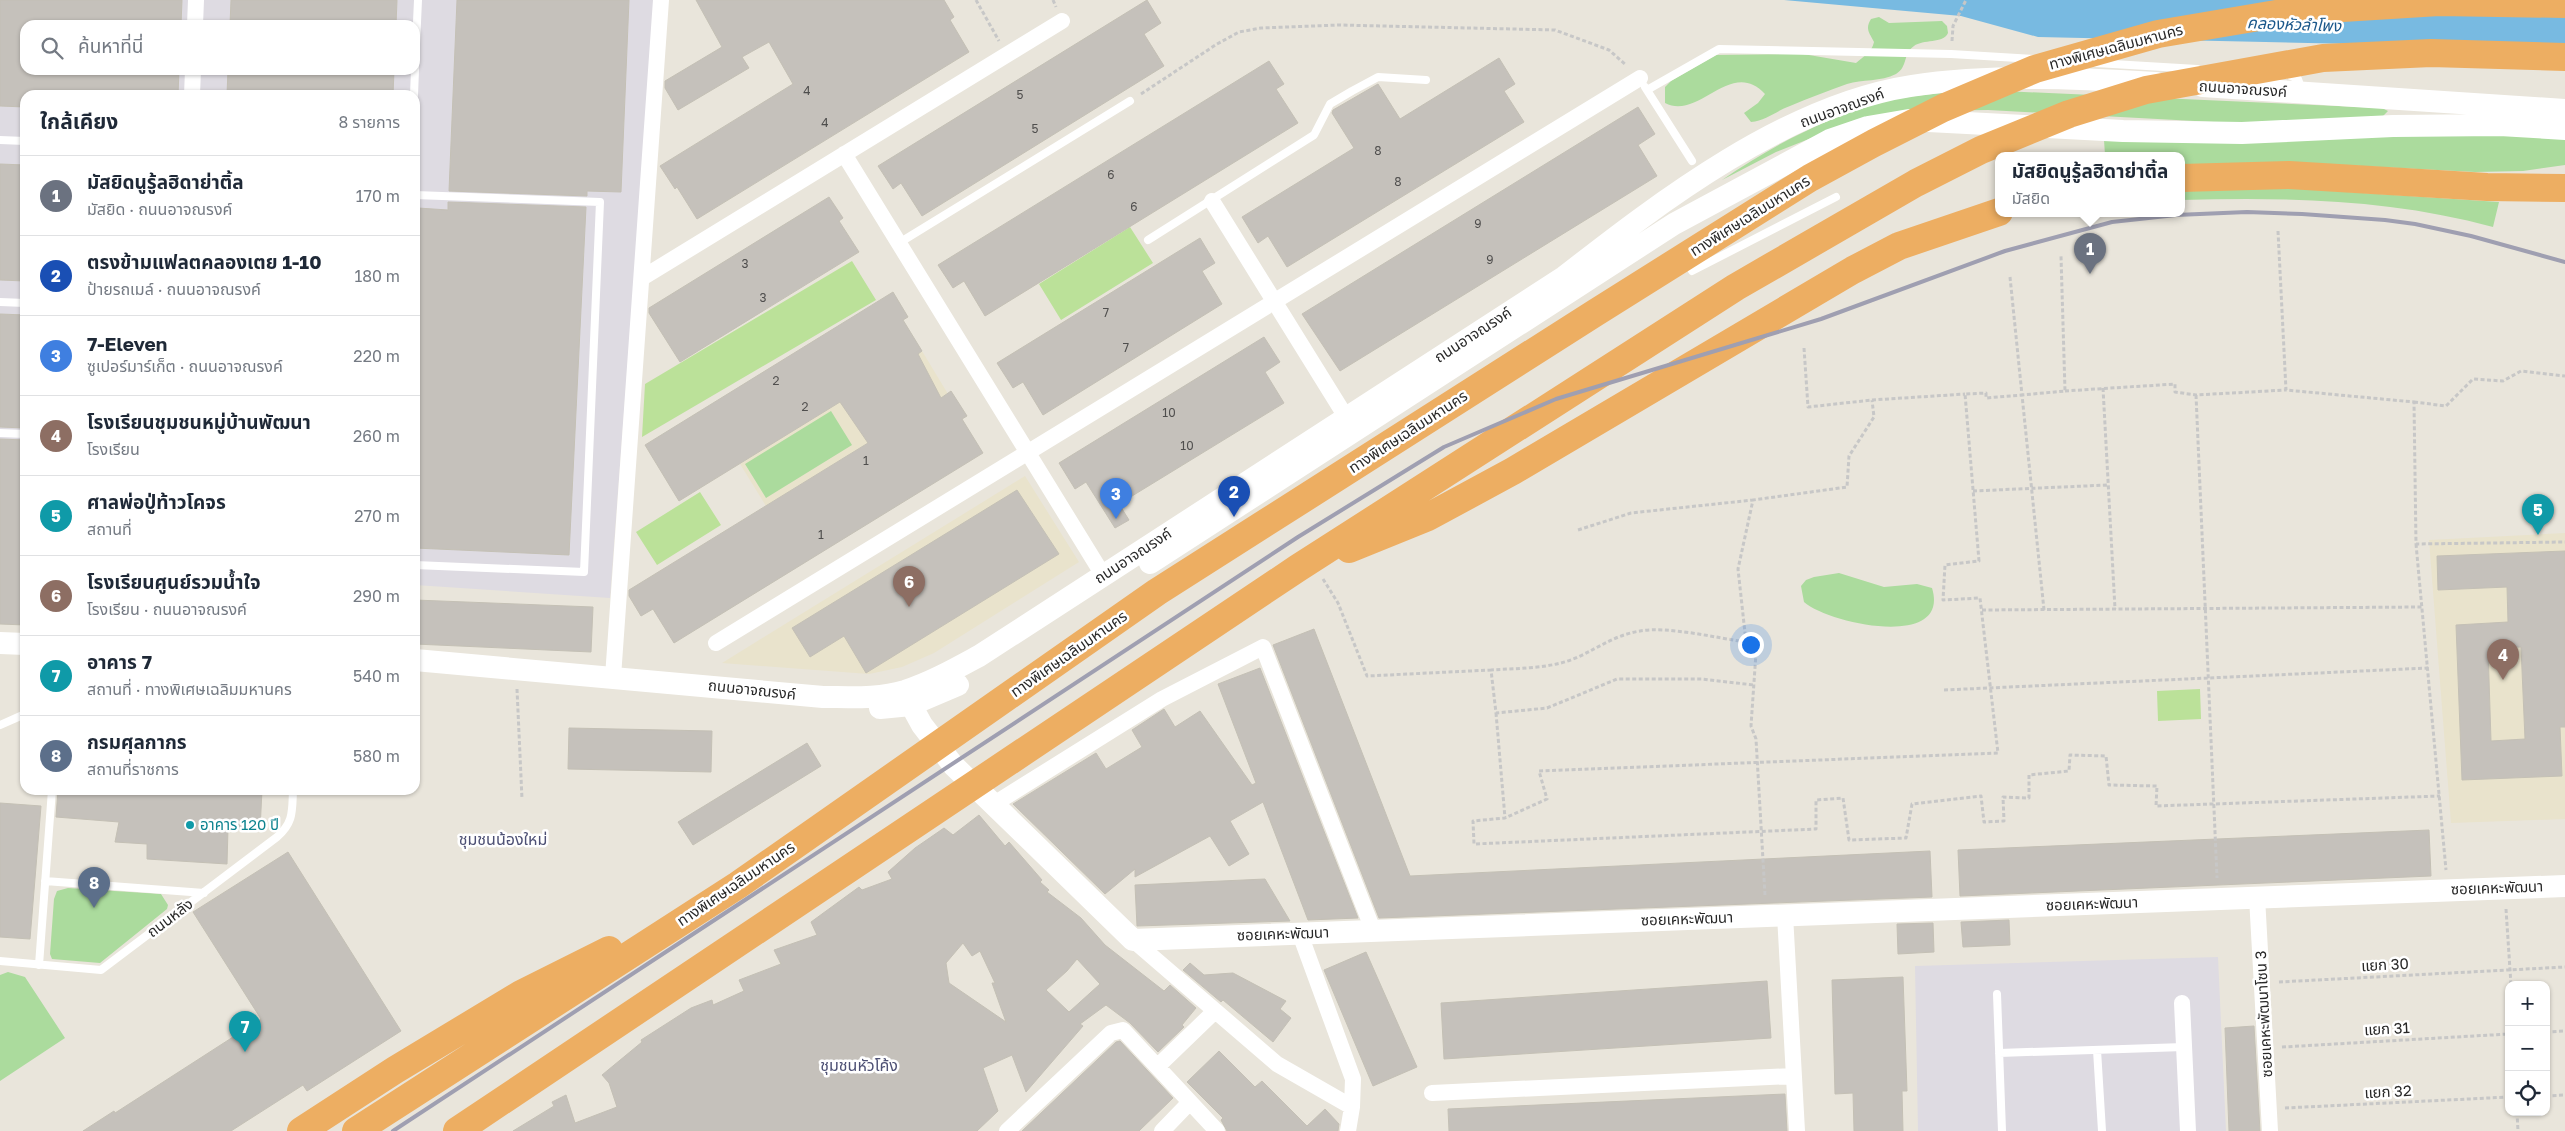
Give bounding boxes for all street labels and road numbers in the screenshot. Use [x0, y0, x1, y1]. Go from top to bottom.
street label: ทางพิเศษเฉลิมมหานคร [2047, 19, 2185, 73]
street label: ถนนอาจณรงค์ [2198, 76, 2288, 100]
street label: ถนนอาจณรงค์ [1797, 83, 1886, 131]
street label: ทางพิเศษเฉลิมมหานคร [1686, 171, 1813, 259]
street label: ถนนอาจณรงค์ [1431, 303, 1514, 366]
street label: ทางพิเศษเฉลิมมหานคร [1345, 386, 1470, 476]
street label: ถนนอาจณรงค์ [1091, 524, 1174, 587]
street label: ทางพิเศษเฉลิมมหานคร [1007, 606, 1130, 700]
street label: ถนนอาจณรงค์ [707, 675, 797, 703]
street label: ทางพิเศษเฉลิมมหานคร [673, 837, 798, 929]
street label: ซอยเคหะพัฒนา [2450, 876, 2543, 898]
street label: ซอยเคหะพัฒนา [2045, 892, 2138, 914]
street label: ถนนหลัง [143, 894, 196, 940]
street label: ซอยเคหะพัฒนา [1640, 907, 1733, 929]
street label: ซอยเคหะพัฒนา [1236, 922, 1329, 944]
street label: ซอยเคหะพัฒนาโซน 3 [2251, 950, 2275, 1078]
street label: แยก 30 [2361, 954, 2409, 974]
street label: แยก 31 [2364, 1018, 2410, 1038]
street label: แยก 32 [2364, 1081, 2412, 1101]

